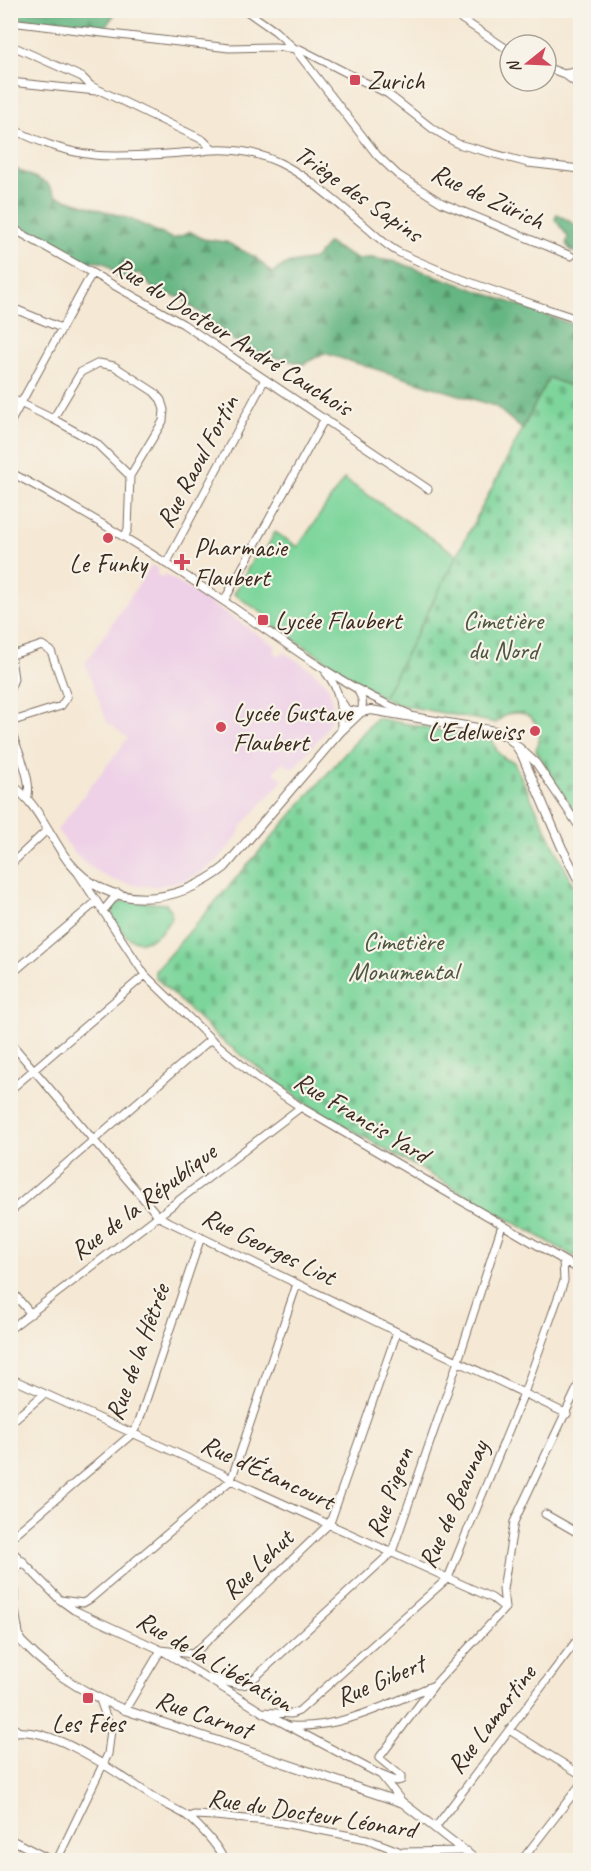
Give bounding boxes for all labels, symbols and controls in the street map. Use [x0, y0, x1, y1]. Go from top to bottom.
north arrow [498, 33, 558, 93]
text: N [503, 57, 526, 75]
place label: Zurich [367, 64, 426, 97]
marker: Zurich [348, 73, 362, 87]
street label: Triège des Sapins [288, 137, 431, 251]
street label: Rue de Zürich [426, 156, 551, 237]
street label: Rue du Docteur André Cauchois [107, 249, 360, 425]
street label: Rue Raoul Fortin [149, 388, 247, 533]
marker: Le Funky [101, 531, 115, 545]
place label: Pharmacie Flaubert [194, 531, 289, 594]
place label: Le Funky [69, 547, 149, 580]
marker: Pharmacie Flaubert [175, 555, 189, 569]
place label: Lycée Flaubert [275, 604, 404, 637]
park label: Cimetière du Nord [463, 604, 545, 667]
marker: Lycée Flaubert [256, 613, 270, 627]
place label: Lycée Gustave Flaubert [233, 696, 355, 759]
place label: L'Edelweiss [428, 715, 525, 748]
marker: Lycée Gustave Flaubert [214, 720, 228, 734]
marker: L'Edelweiss [528, 724, 542, 738]
park label: Cimetière Monumental [348, 925, 462, 988]
street label: Rue Francis Yard [288, 1064, 439, 1173]
street label: Rue de la République [64, 1134, 225, 1267]
street label: Rue Georges Liot [197, 1200, 343, 1294]
street label: Rue de la Hêtrée [98, 1277, 178, 1425]
street label: Rue d'Étancourt [196, 1427, 342, 1519]
street label: Rue de Beaunay [411, 1433, 497, 1573]
street label: Rue Pigeon [358, 1442, 421, 1542]
street label: Rue Lehut [214, 1520, 302, 1607]
street label: Rue de la Libération [131, 1603, 300, 1720]
street label: Rue Gibert [331, 1646, 433, 1714]
street label: Rue Lamartine [440, 1657, 544, 1780]
street label: Rue Carnot [151, 1683, 259, 1747]
marker: Les Fées [81, 1691, 95, 1705]
place label: Les Fées [52, 1707, 126, 1740]
street label: Rue du Docteur Léonard [206, 1781, 422, 1847]

